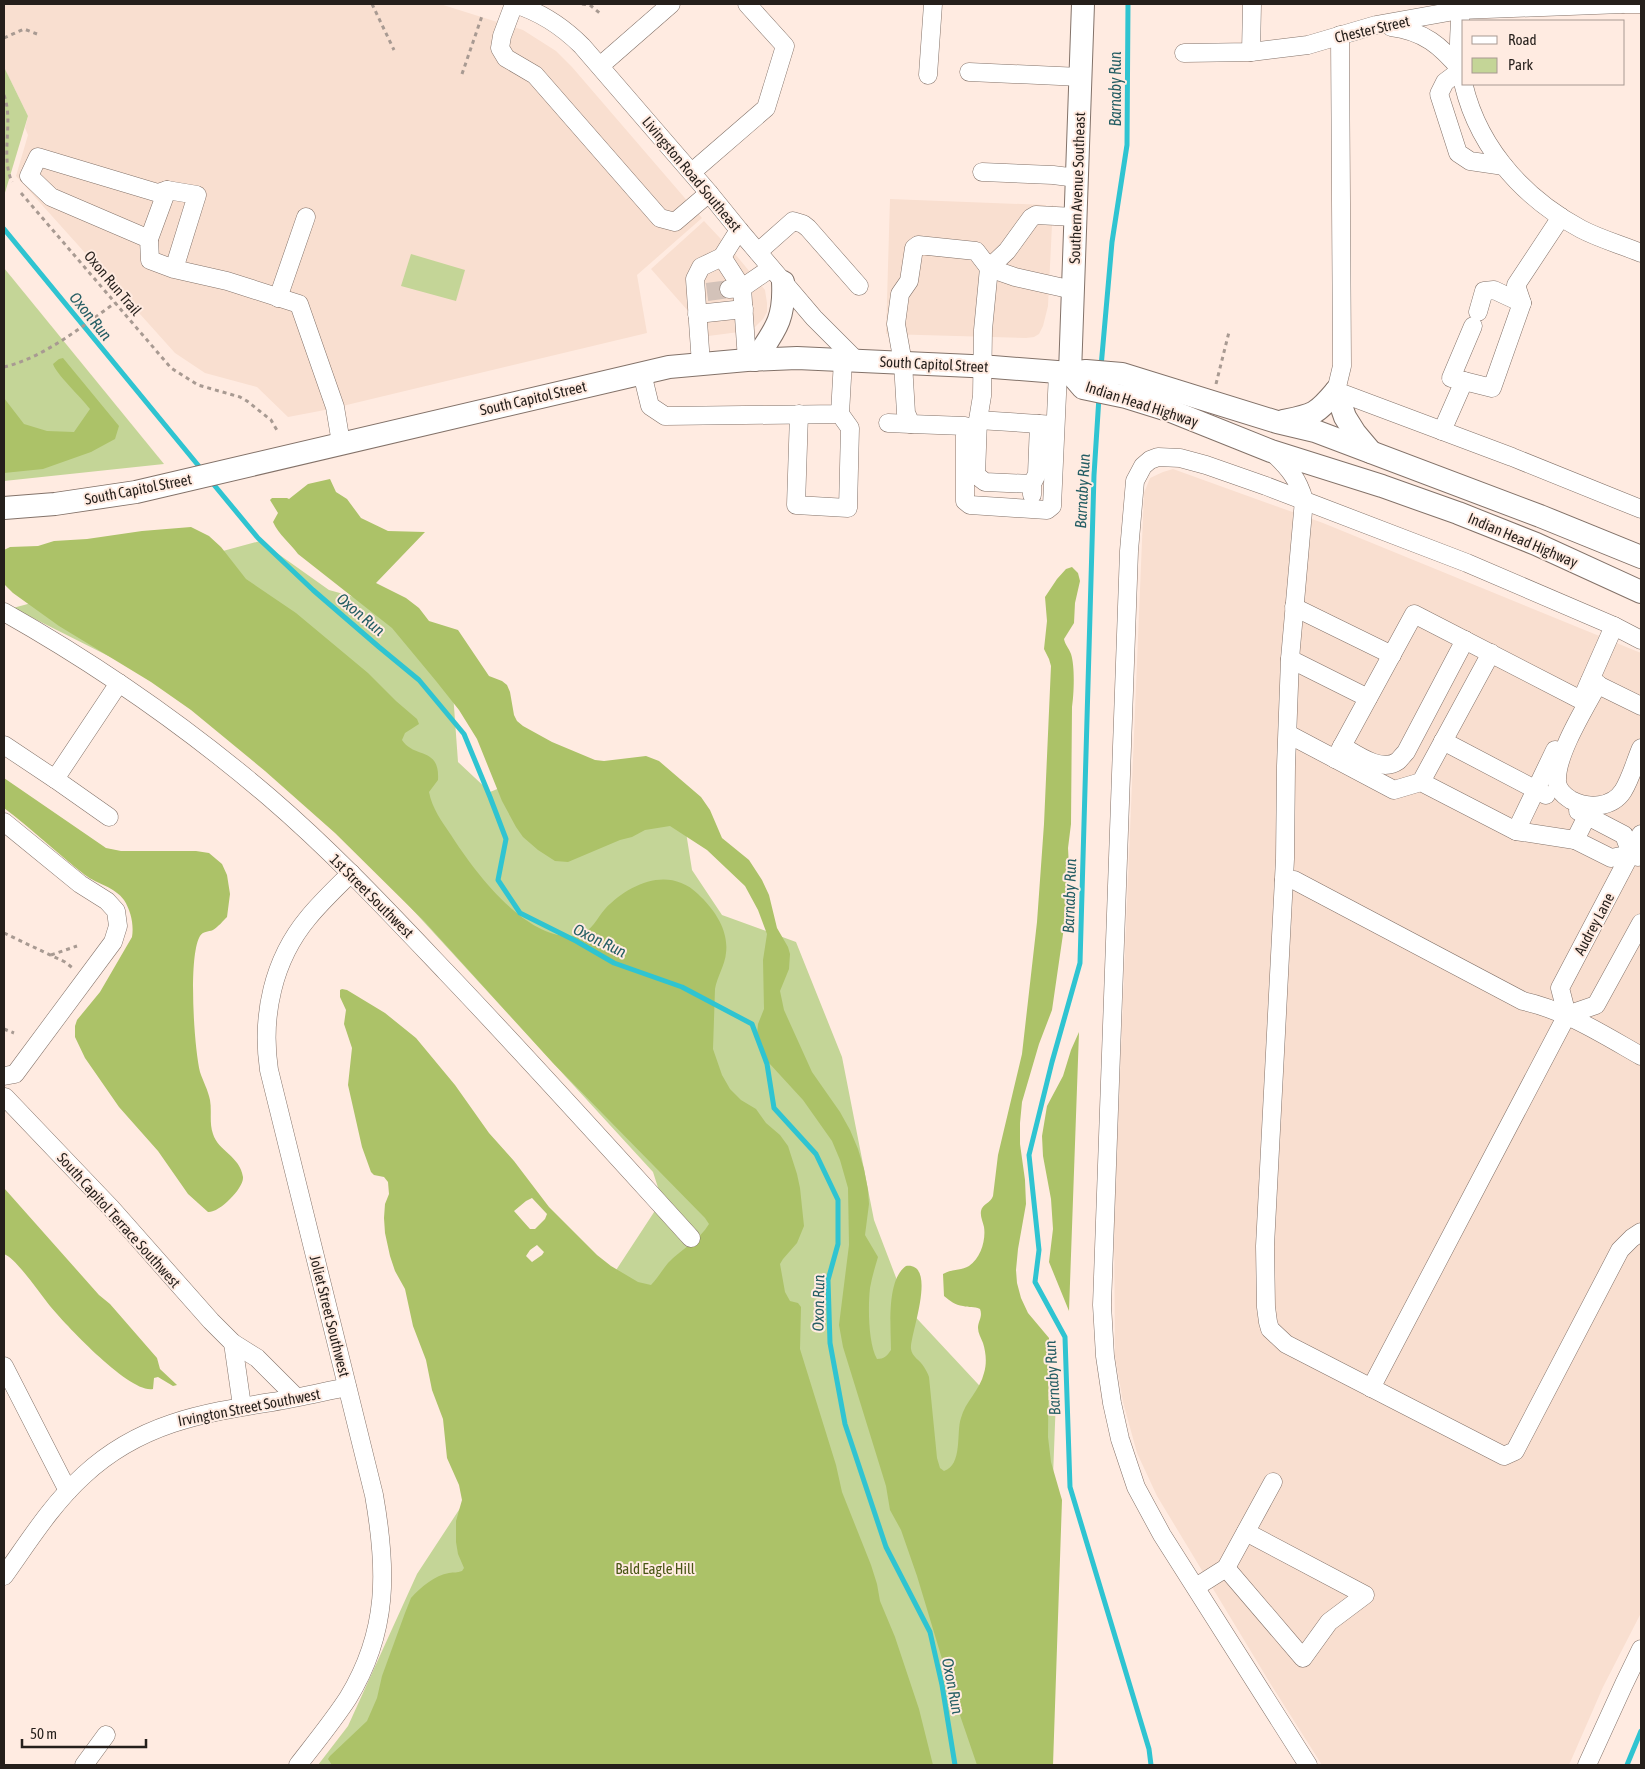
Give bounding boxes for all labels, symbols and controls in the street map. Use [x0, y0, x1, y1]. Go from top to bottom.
street label: Chester Street [1333, 12, 1411, 46]
legend [1462, 20, 1625, 85]
text: Road [1508, 31, 1537, 48]
water label: Barnaby Run [1106, 51, 1125, 126]
text: Park [1508, 56, 1533, 73]
street label: Southern Avenue Southeast [1066, 112, 1088, 264]
street label: Livingston Road Southeast [639, 113, 745, 235]
street label: Oxon Run Trail [81, 247, 145, 319]
water label: Oxon Run [66, 288, 116, 344]
street label: South Capitol Street [879, 353, 989, 375]
street label: South Capitol Street [478, 377, 588, 419]
street label: Indian Head Highway [1084, 378, 1200, 430]
water label: Barnaby Run [1071, 453, 1094, 529]
street label: South Capitol Street [83, 470, 193, 508]
street label: Indian Head Highway [1466, 509, 1580, 571]
water label: Oxon Run [334, 589, 389, 639]
street label: 1st Street Southwest [327, 851, 417, 941]
water label: Barnaby Run [1059, 858, 1080, 934]
street label: Audrey Lane [1571, 890, 1618, 958]
water label: Oxon Run [571, 920, 630, 961]
street label: South Capitol Terrace Southwest [54, 1149, 184, 1291]
street label: Joliet Street Southwest [307, 1253, 353, 1379]
water label: Oxon Run [809, 1274, 827, 1331]
water label: Barnaby Run [1040, 1340, 1065, 1416]
street label: Irvington Street Southwest [176, 1385, 322, 1429]
park label: Bald Eagle Hill [615, 1560, 695, 1577]
water label: Oxon Run [939, 1656, 967, 1716]
scale bar [22, 1716, 146, 1748]
text: 50 m [30, 1725, 57, 1742]

